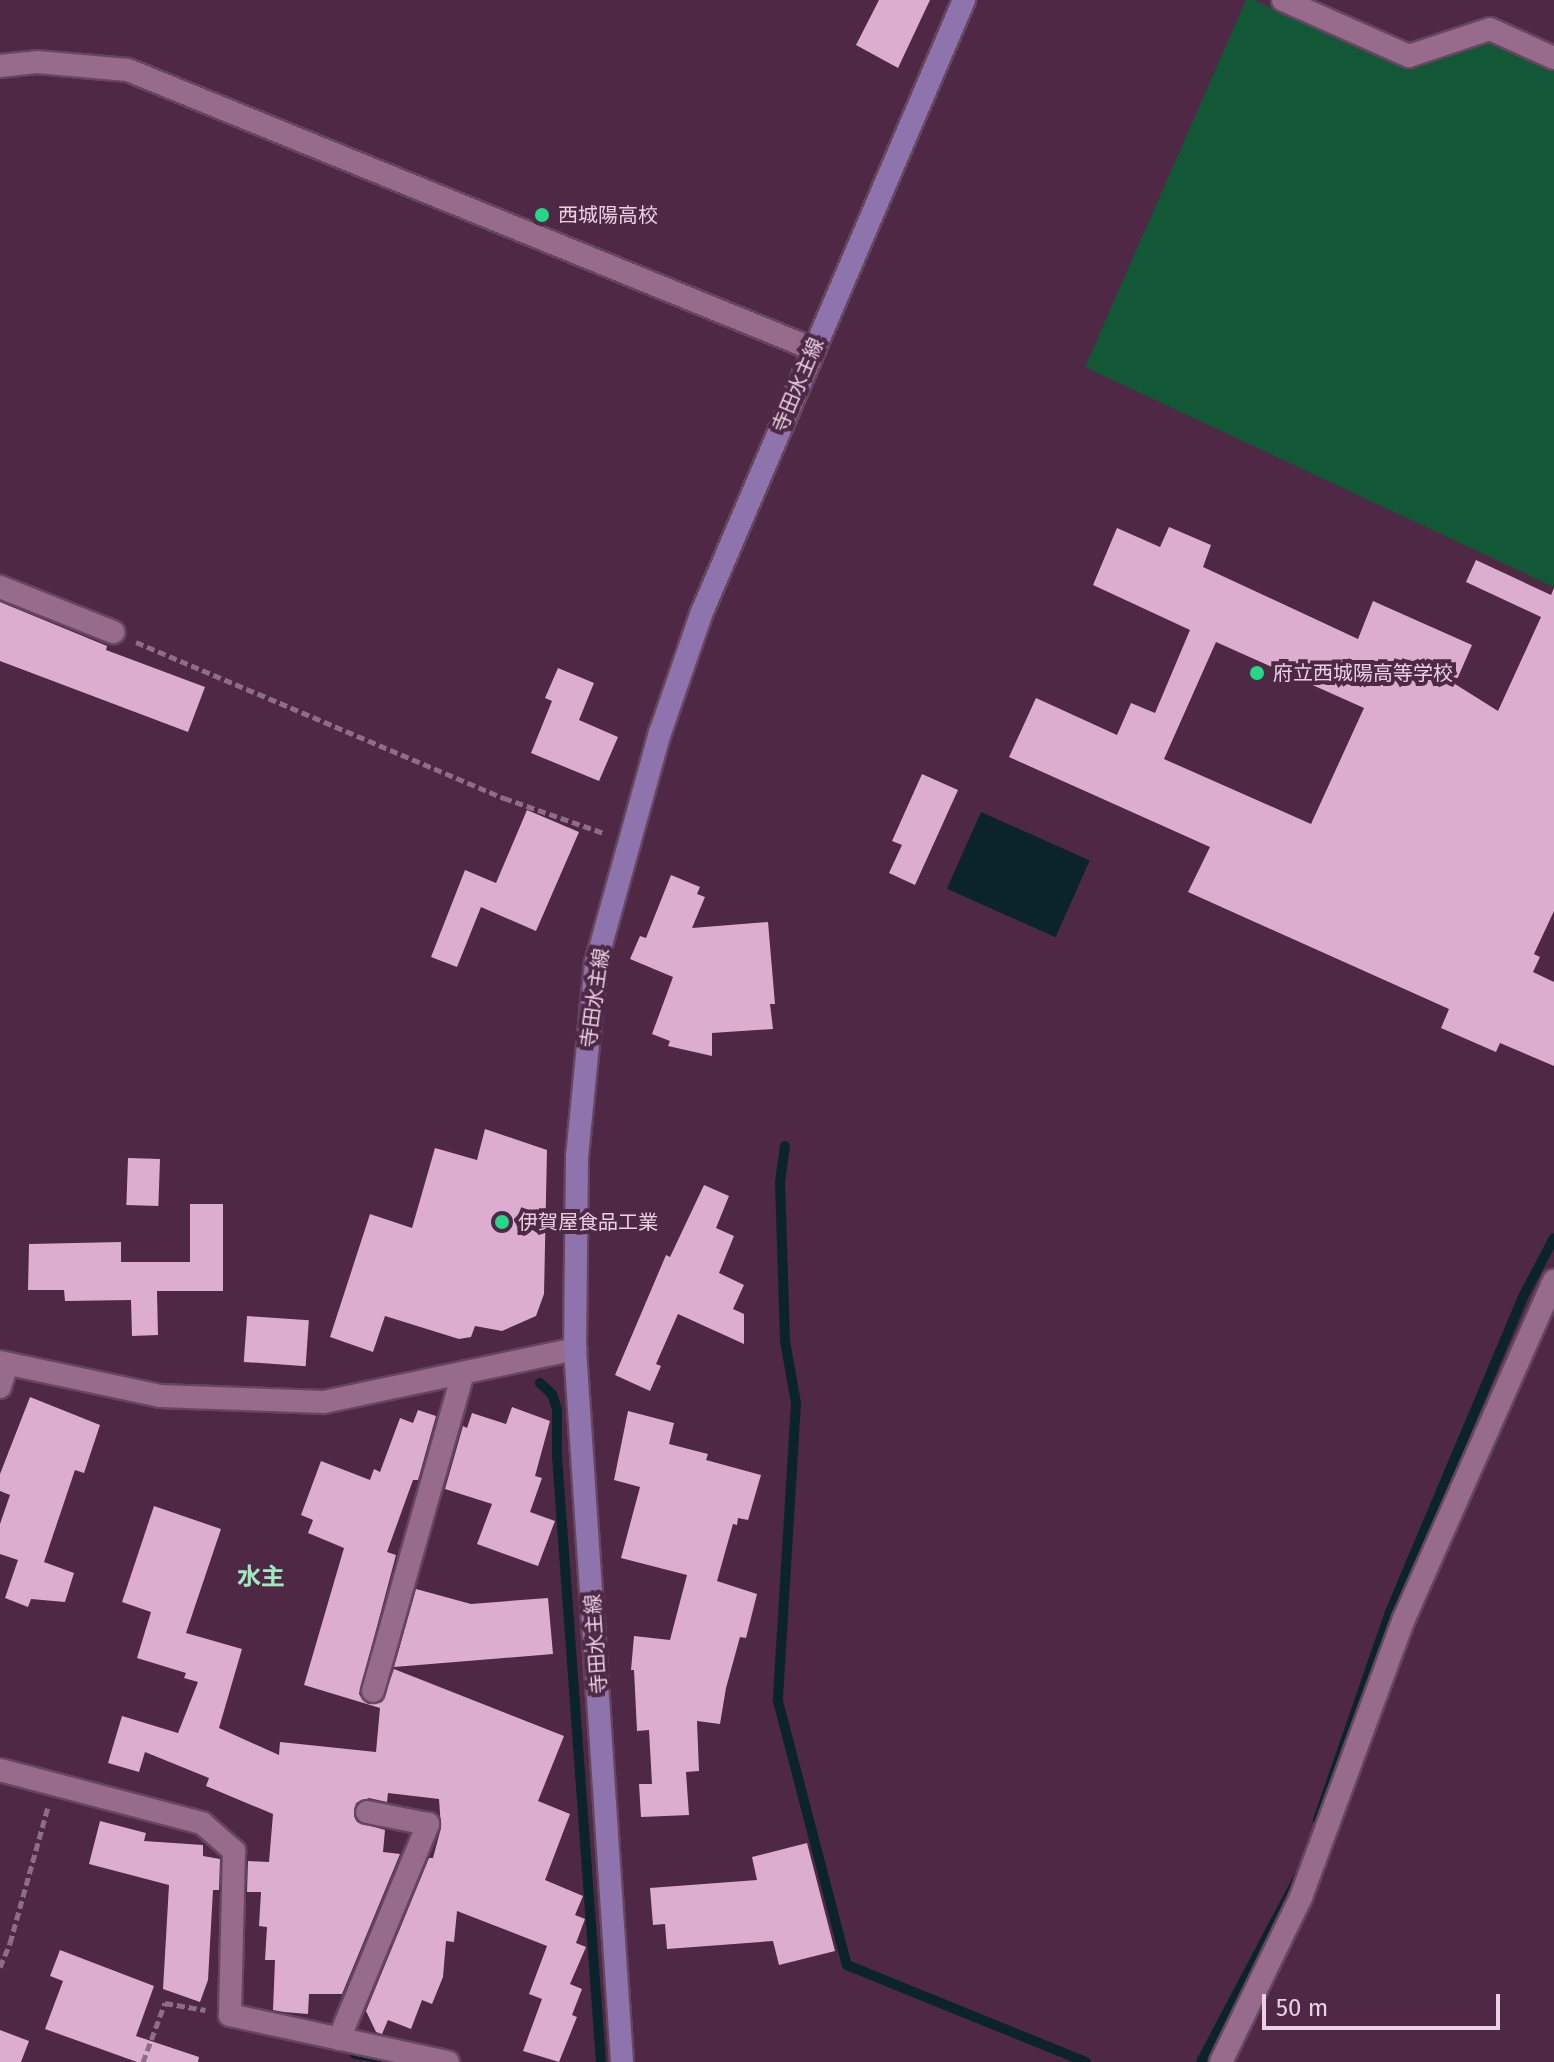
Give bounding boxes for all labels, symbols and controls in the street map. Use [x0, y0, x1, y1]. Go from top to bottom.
place label: 西城陽高校 [558, 203, 658, 227]
marker: 西城陽高校 [533, 206, 551, 224]
street label: 寺田水主線 [767, 334, 829, 436]
place label: 府立西城陽高等学校 [1273, 661, 1453, 685]
marker: 府立西城陽高等学校 [1248, 664, 1266, 682]
street label: 寺田水主線 [576, 947, 614, 1049]
place label: 伊賀屋食品工業 [518, 1210, 658, 1234]
marker: 伊賀屋食品工業 [493, 1213, 511, 1231]
district label: 水主 [237, 1564, 285, 1592]
street label: 寺田水主線 [581, 1593, 611, 1695]
scale bar [1266, 1978, 1504, 2028]
text: 50 m [1276, 1994, 1328, 2022]

